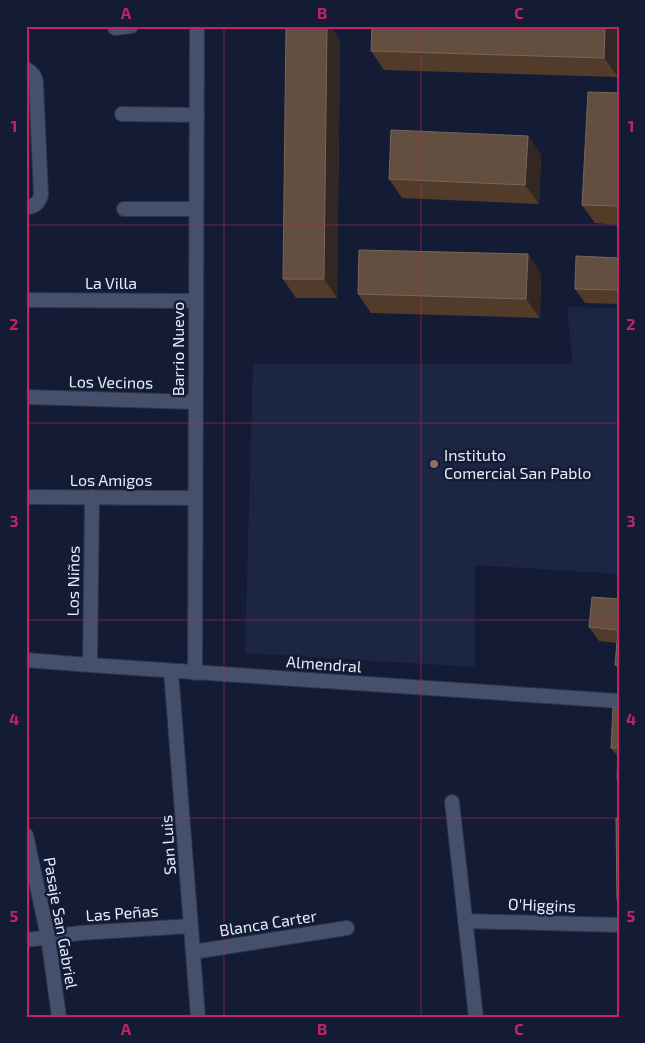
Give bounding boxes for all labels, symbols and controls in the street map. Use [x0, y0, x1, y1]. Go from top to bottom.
text: A [121, 3, 132, 22]
text: B [317, 3, 327, 22]
text: C [514, 3, 524, 22]
text: 1 [11, 116, 17, 135]
text: 1 [628, 116, 634, 135]
street label: La Villa [85, 273, 137, 292]
street label: Barrio Nuevo [168, 302, 187, 396]
text: 2 [9, 314, 19, 333]
text: 2 [626, 314, 636, 333]
street label: Los Vecinos [69, 371, 153, 392]
place label: Instituto Comercial San Pablo [444, 445, 591, 482]
marker: Instituto Comercial San Pablo [428, 458, 440, 470]
street label: Los Amigos [70, 470, 152, 489]
text: 3 [9, 511, 19, 530]
text: 3 [626, 511, 636, 530]
street label: Los Niños [62, 545, 83, 617]
street label: Almendral [286, 651, 363, 676]
text: 4 [9, 709, 19, 728]
text: 4 [626, 709, 636, 728]
street label: San Luis [156, 814, 179, 876]
street label: Pasaje San Gabriel [40, 856, 82, 991]
street label: O'Higgins [508, 894, 576, 915]
street label: Las Peñas [85, 900, 159, 925]
street label: Blanca Carter [218, 905, 319, 940]
text: 5 [10, 906, 19, 925]
text: 5 [627, 906, 636, 925]
text: A [121, 1019, 132, 1038]
text: B [317, 1019, 327, 1038]
text: C [514, 1019, 524, 1038]

